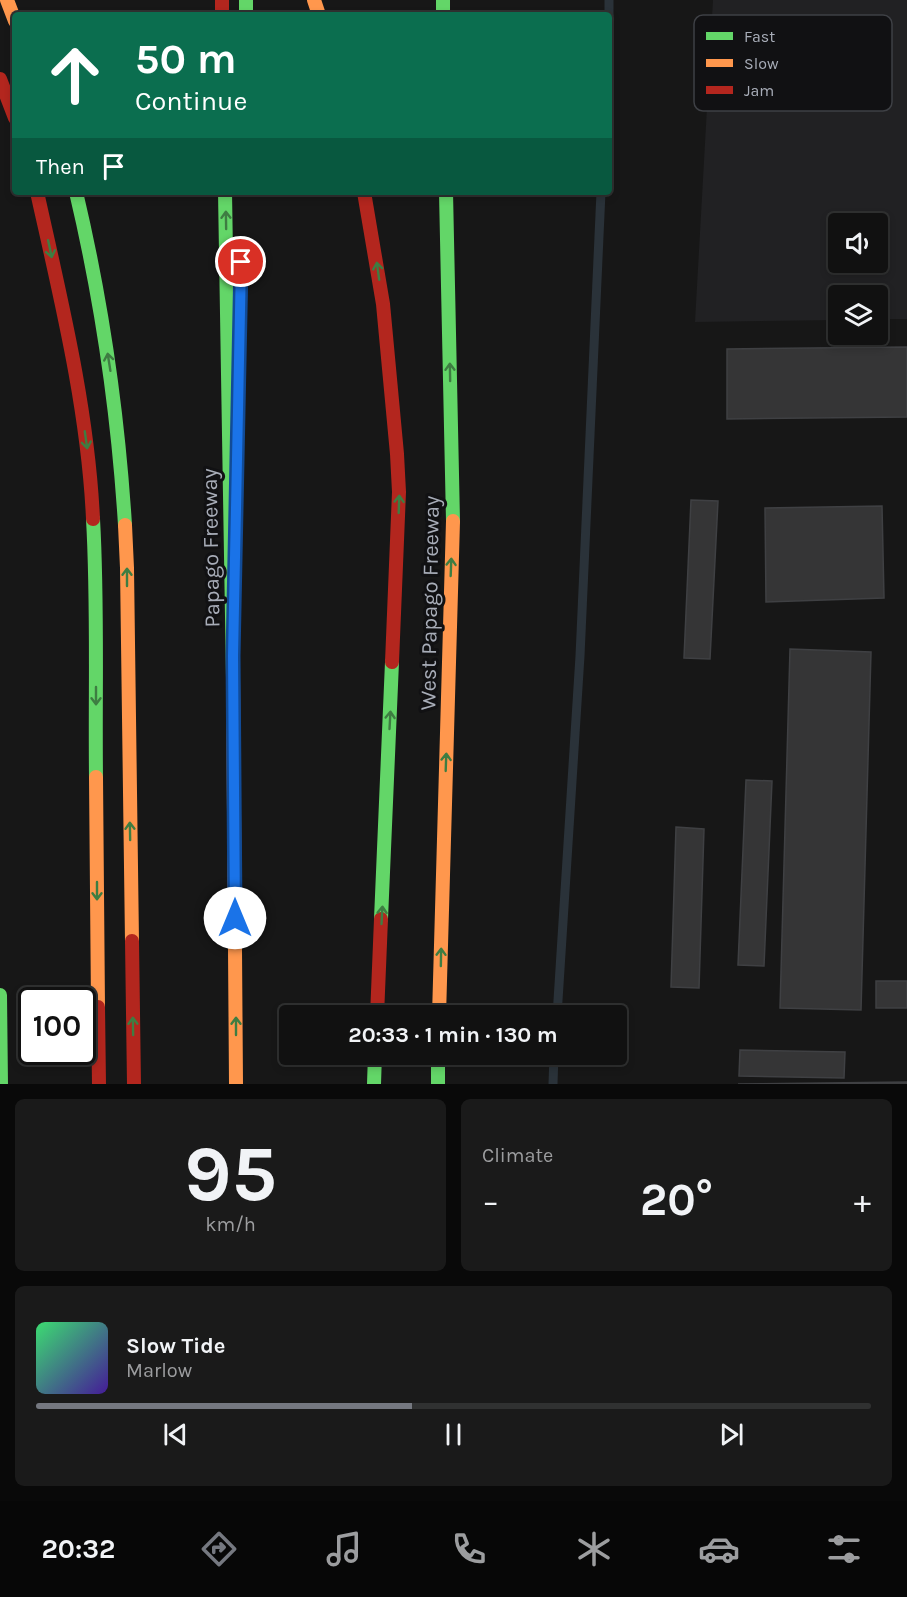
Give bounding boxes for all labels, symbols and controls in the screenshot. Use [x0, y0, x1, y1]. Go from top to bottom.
legend [694, 15, 892, 111]
text: Fast [744, 27, 775, 46]
text: 50 m [135, 34, 237, 84]
icon: ahead [36, 36, 114, 114]
text: Slow [744, 54, 779, 73]
text: Jam [744, 81, 774, 100]
text: Continue [135, 85, 247, 117]
icon: arrive [97, 150, 130, 183]
text: Then [36, 154, 85, 180]
one-way arrow [220, 210, 231, 230]
map controls [828, 213, 888, 345]
button: sound [828, 213, 888, 273]
pin [215, 236, 266, 287]
one-way arrow [45, 239, 57, 258]
icon: arrive [224, 245, 257, 278]
one-way arrow [372, 262, 383, 281]
button: layers [828, 285, 888, 345]
one-way arrow [104, 352, 115, 372]
one-way arrow [444, 363, 456, 383]
one-way arrow [81, 430, 92, 450]
street label: Papago Freeway [197, 468, 225, 628]
one-way arrow [393, 495, 405, 515]
street label: West Papago Freeway [415, 496, 445, 711]
one-way arrow [445, 558, 457, 578]
one-way arrow [121, 567, 133, 587]
one-way arrow [90, 685, 102, 705]
one-way arrow [385, 711, 396, 731]
one-way arrow [440, 753, 452, 773]
one-way arrow [124, 821, 136, 841]
one-way arrow [91, 880, 103, 900]
position arrow [203, 886, 267, 950]
one-way arrow [376, 906, 387, 926]
one-way arrow [435, 948, 447, 968]
speed limit sign: 100 [18, 987, 96, 1065]
one-way arrow [128, 1016, 139, 1036]
one-way arrow [230, 1016, 242, 1036]
text: 20:33 · 1 min · 130 m [348, 1022, 558, 1048]
text: 95 [184, 1128, 277, 1220]
text: Climate [482, 1144, 553, 1167]
text: 20° [640, 1174, 713, 1226]
text: − [482, 1182, 499, 1220]
text: + [854, 1182, 871, 1220]
text: km/h [205, 1213, 256, 1236]
text: Slow Tide [126, 1333, 226, 1359]
text: Marlow [126, 1359, 192, 1382]
icon: previous [159, 1418, 192, 1451]
icon: pause [437, 1418, 470, 1451]
icon: next [715, 1418, 748, 1451]
icon: directions [198, 1528, 240, 1570]
icon: music [323, 1528, 365, 1570]
icon: phone [448, 1528, 490, 1570]
icon: climate [573, 1528, 615, 1570]
icon: car [698, 1528, 740, 1570]
icon: filters [823, 1528, 865, 1570]
text: 20:32 [42, 1533, 115, 1565]

